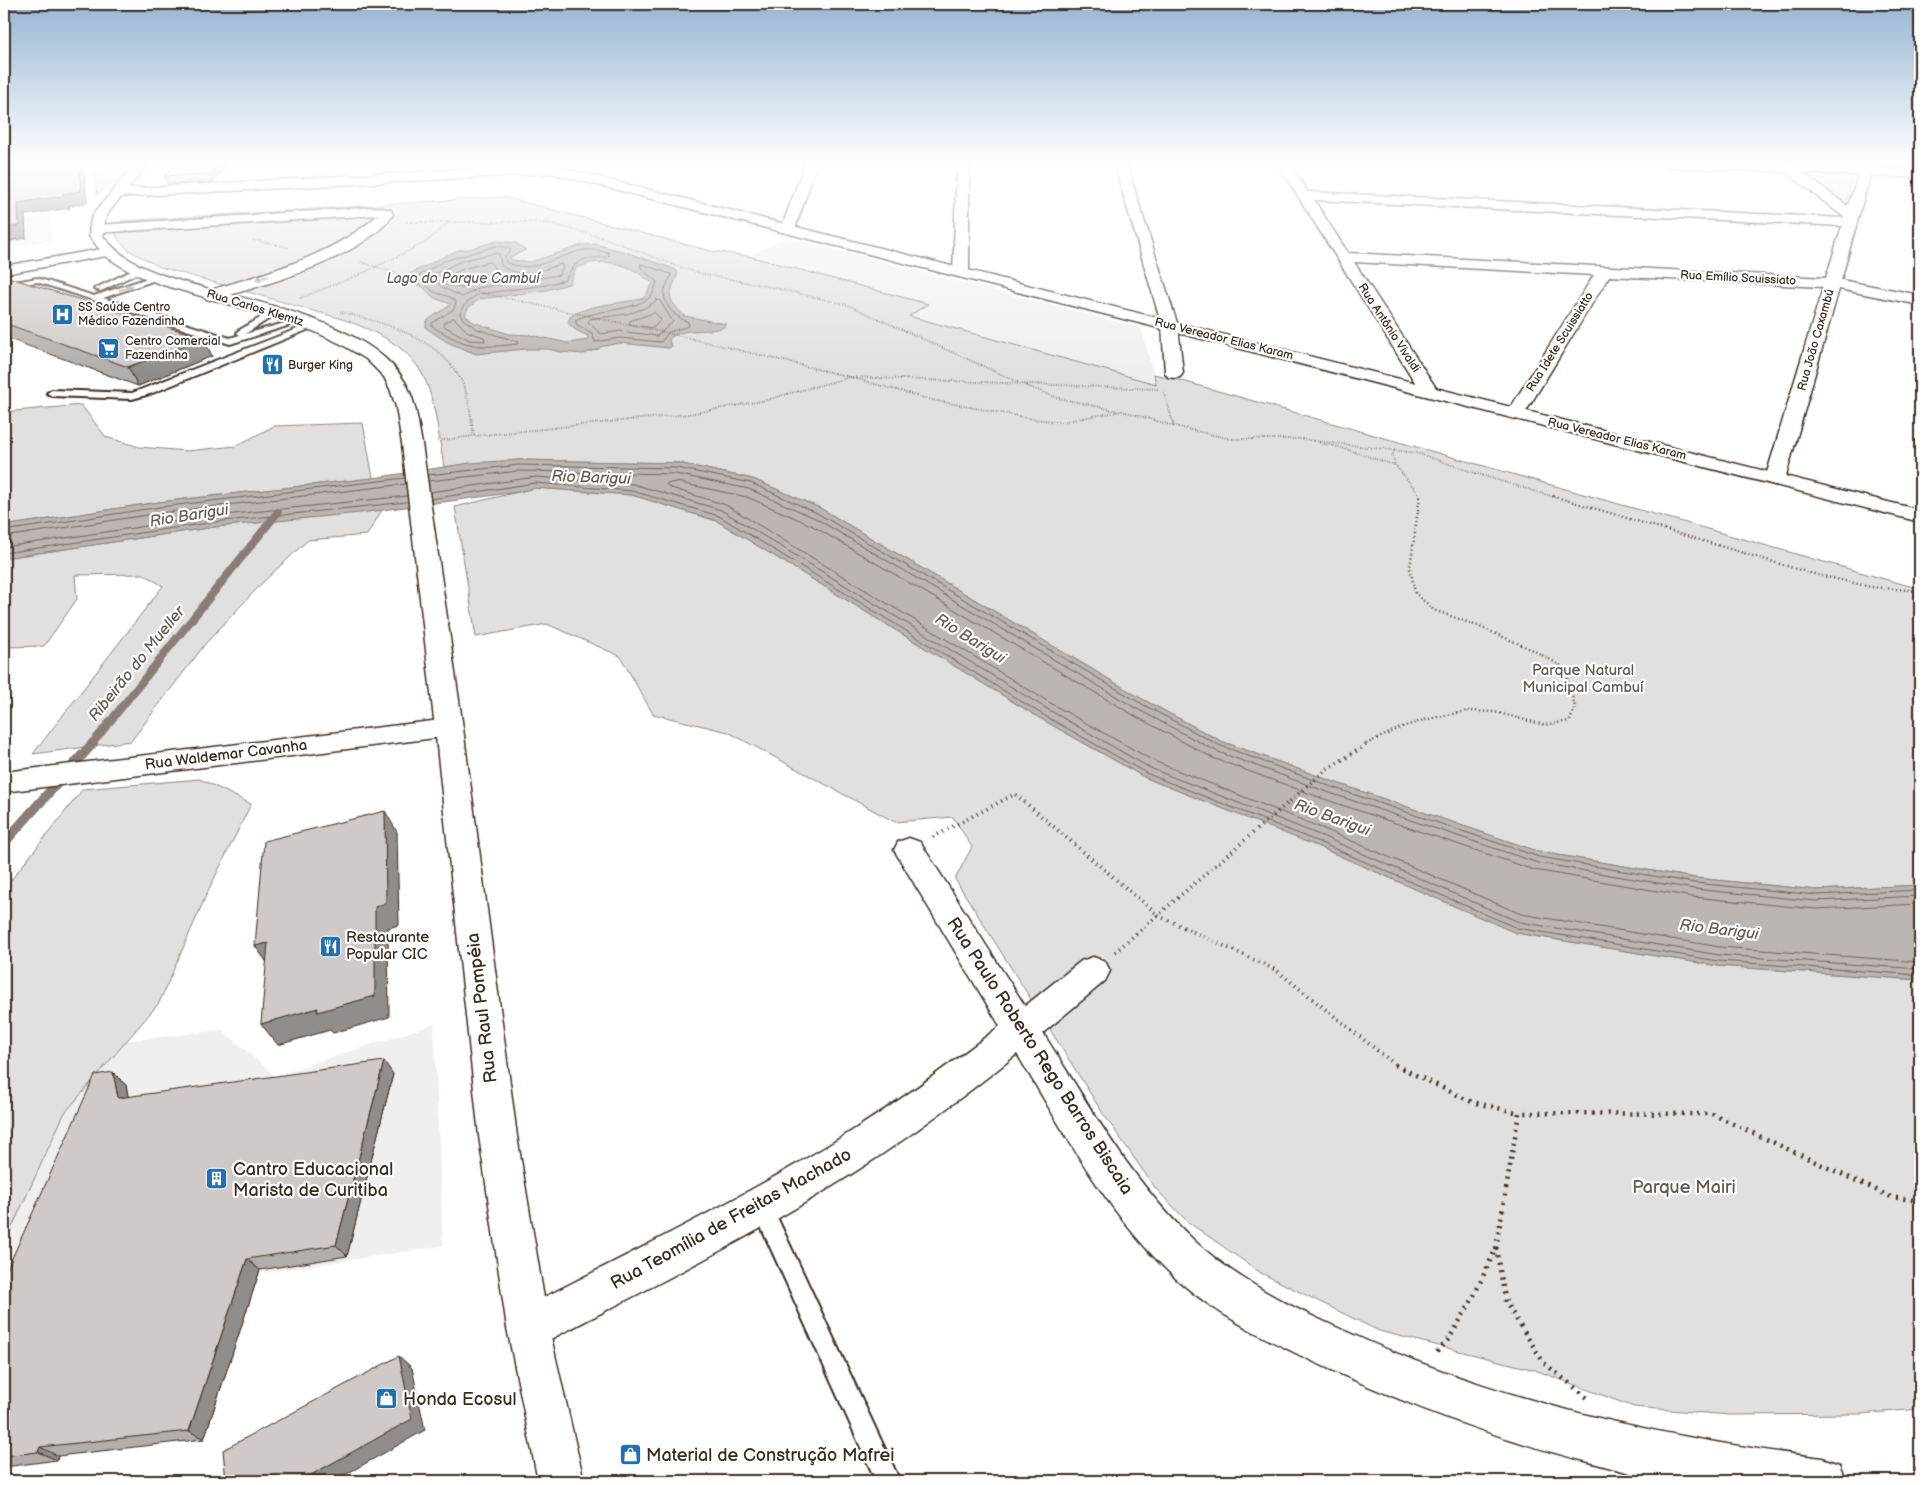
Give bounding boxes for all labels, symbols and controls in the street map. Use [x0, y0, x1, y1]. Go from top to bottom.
street label: Rua Emílio Scuissiato [1680, 267, 1796, 289]
water label: Lago do Parque Cambuí [386, 270, 541, 287]
one-way arrow [254, 275, 269, 283]
street label: Rua Antônio Vivaldi [1355, 281, 1423, 376]
one-way arrow [118, 284, 133, 291]
street label: Rua Carlos Klemtz [205, 286, 305, 330]
street label: Rua João Caxambú [1794, 287, 1838, 393]
street label: Rua Idete Scuissiatto [1523, 289, 1597, 395]
place label: SS Saúde Centro Médico Fazendinha [78, 300, 185, 329]
hospital icon: SS Saúde Centro Médico Fazendinha [50, 302, 74, 326]
street label: Rua Vereador Elias Karam [1153, 315, 1295, 364]
place label: Centro Comercial Fazendinha [125, 334, 220, 363]
supermarket icon: Centro Comercial Fazendinha [97, 336, 121, 360]
restaurant icon: Burger King [260, 353, 284, 377]
place label: Burger King [288, 358, 353, 373]
street label: Rua Vereador Elias Karam [1546, 415, 1688, 464]
water label: Rio Barigui [551, 467, 632, 489]
water label: Rio Barigui [148, 500, 231, 532]
water label: Ribeirão do Mueller [85, 602, 190, 725]
water label: Rio Barigui [931, 610, 1010, 669]
park label: Parque Natural Municipal Cambuí [1522, 661, 1644, 697]
street label: Rua Waldemar Cavanha [144, 736, 308, 774]
water label: Rio Barigui [1291, 795, 1374, 841]
street label: Rua Paulo Roberto Rego Barros Biscaia [942, 914, 1138, 1198]
water label: Rio Barigui [1678, 916, 1761, 944]
place label: Restaurante Popular CIC [346, 928, 429, 964]
street label: Rua Raul Pompéia [462, 932, 502, 1084]
restaurant icon: Restaurante Popular CIC [318, 934, 342, 958]
street label: Rua Teomília de Freitas Machado [607, 1144, 855, 1294]
place label: Cantro Educacional Marista de Curitiba [233, 1159, 393, 1201]
building icon: Cantro Educacional Marista de Curitiba [205, 1167, 229, 1191]
park label: Parque Mairi [1632, 1177, 1736, 1198]
shop icon: Honda Ecosul [375, 1387, 399, 1411]
place label: Honda Ecosul [403, 1389, 517, 1410]
shop icon: Material de Construção Mafrei [618, 1443, 642, 1467]
place label: Material de Construção Mafrei [646, 1445, 894, 1466]

